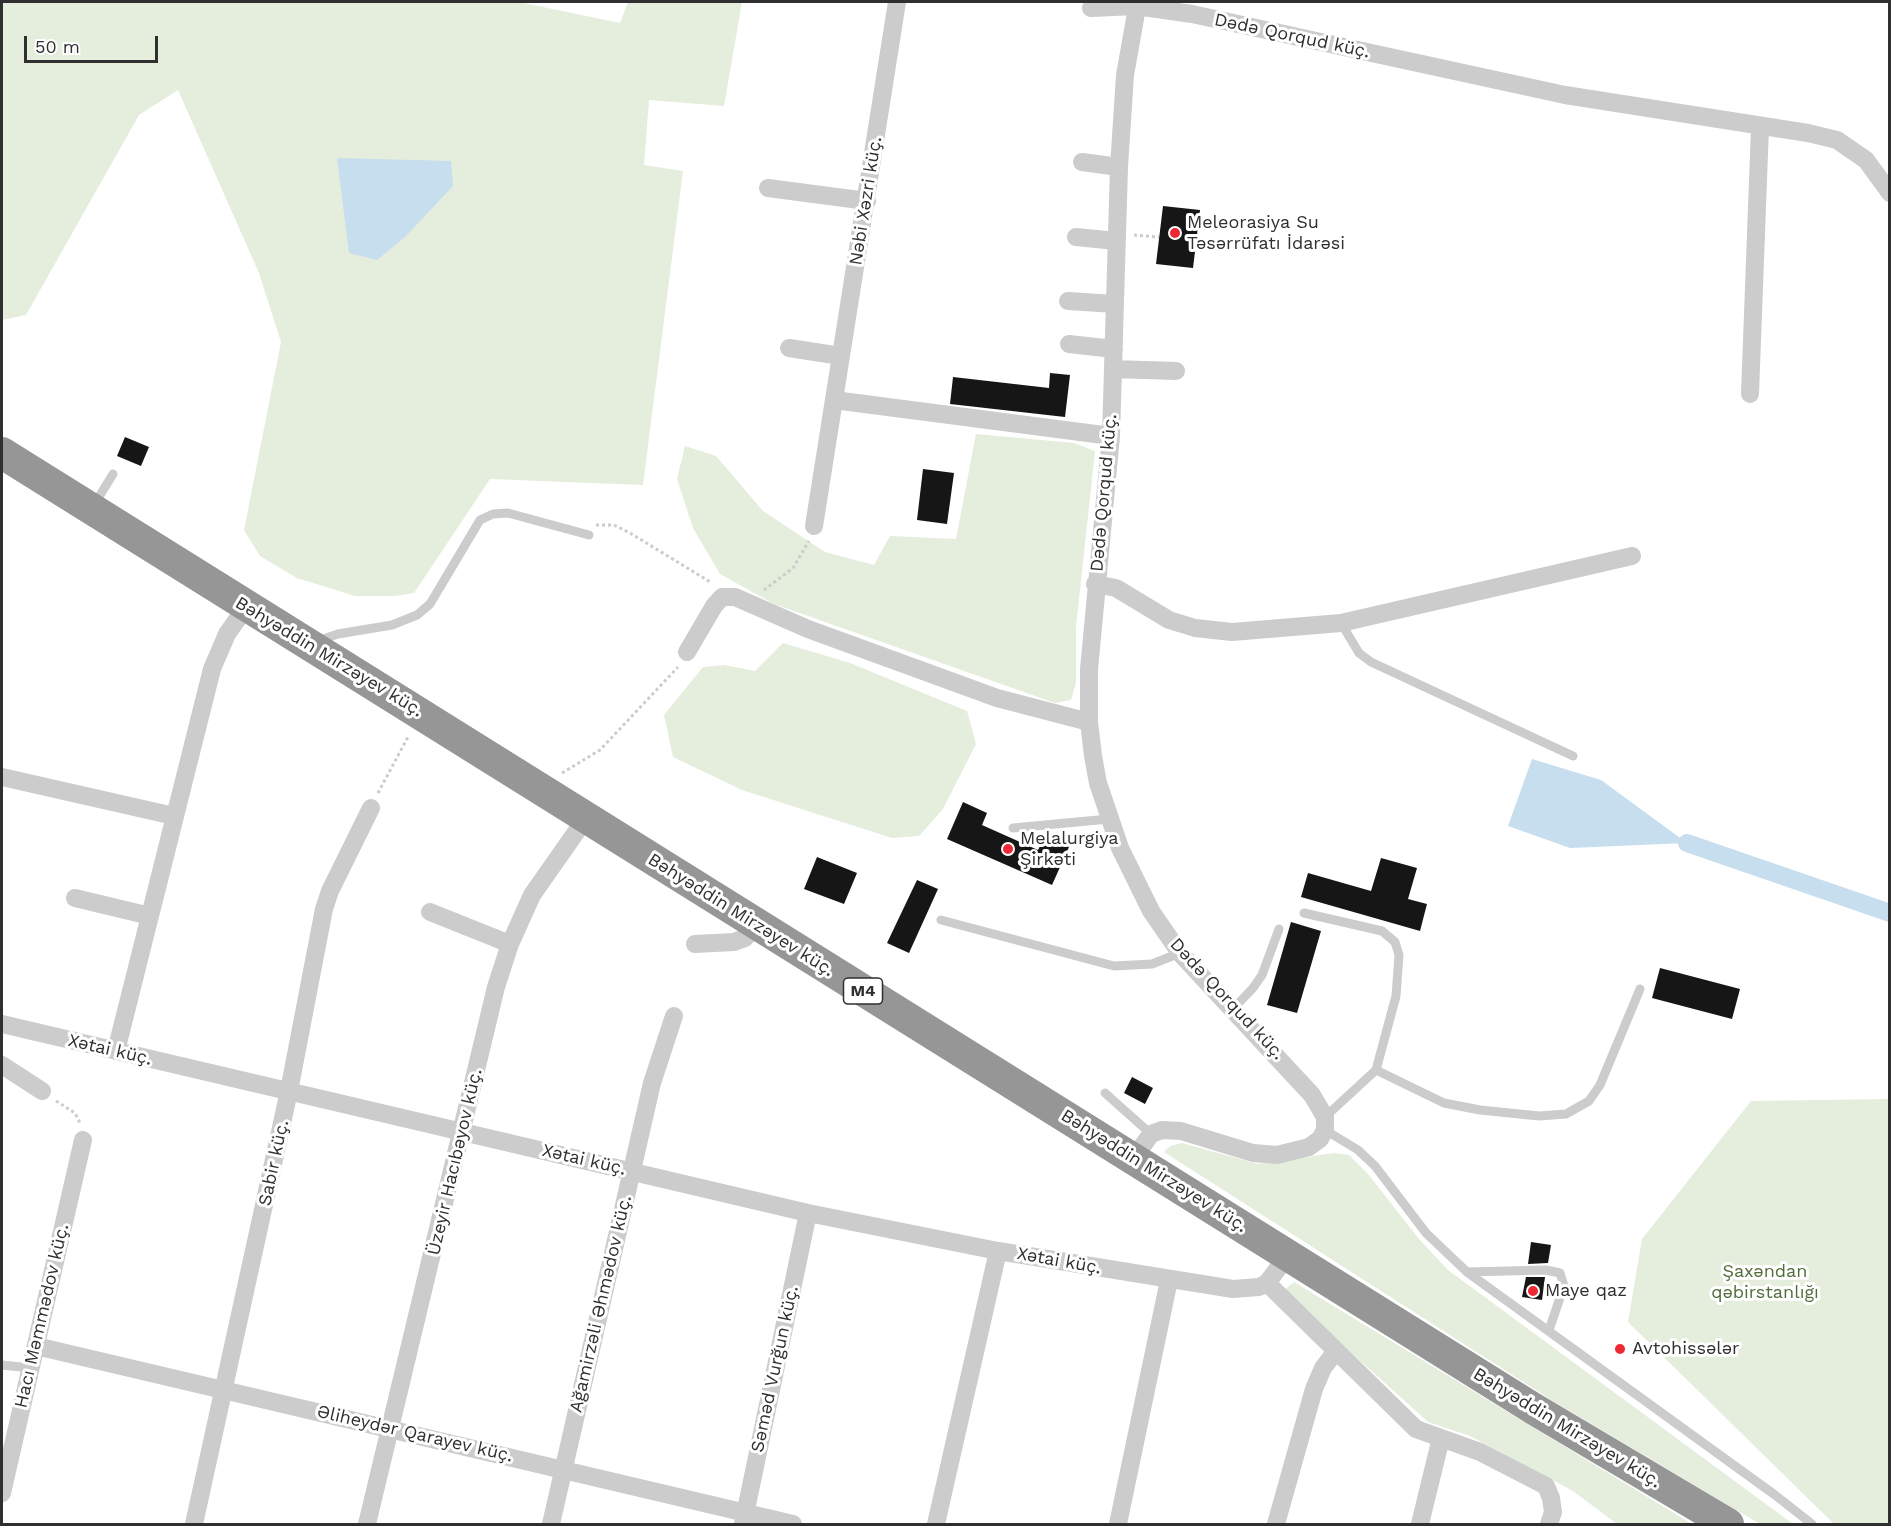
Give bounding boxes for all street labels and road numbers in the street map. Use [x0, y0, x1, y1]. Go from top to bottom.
street label: Dədə Qorqud küç. [1212, 9, 1372, 63]
street label: Nəbi Xəzri küç. [845, 135, 887, 267]
street label: Dədə Qorqud küç. [1086, 413, 1122, 573]
street label: Bəhyəddin Mirzəyev küç. [231, 592, 427, 722]
street label: Bəhyəddin Mirzəyev küç. [644, 849, 838, 981]
street label: Dədə Qorqud küç. [1165, 934, 1289, 1064]
road number: M4 [844, 978, 882, 1004]
street label: Xətai küç. [66, 1030, 154, 1070]
street label: Üzeyir Hacıbəyov küç. [423, 1067, 487, 1257]
street label: Bəhyəddin Mirzəyev küç. [1057, 1105, 1251, 1237]
street label: Sabir küç. [254, 1118, 294, 1208]
street label: Xətai küç. [540, 1140, 628, 1180]
street label: Ağamirzəli Əhmədov küç. [565, 1193, 637, 1415]
street label: Hacı Məmmədov küç. [10, 1222, 74, 1410]
street label: Xətai küç. [1015, 1243, 1103, 1279]
street label: Səməd Vurğun küç. [747, 1284, 803, 1454]
street label: Bəhyəddin Mirzəyev küç. [1469, 1363, 1665, 1493]
street label: Əliheydər Qarayev küç. [315, 1401, 515, 1467]

